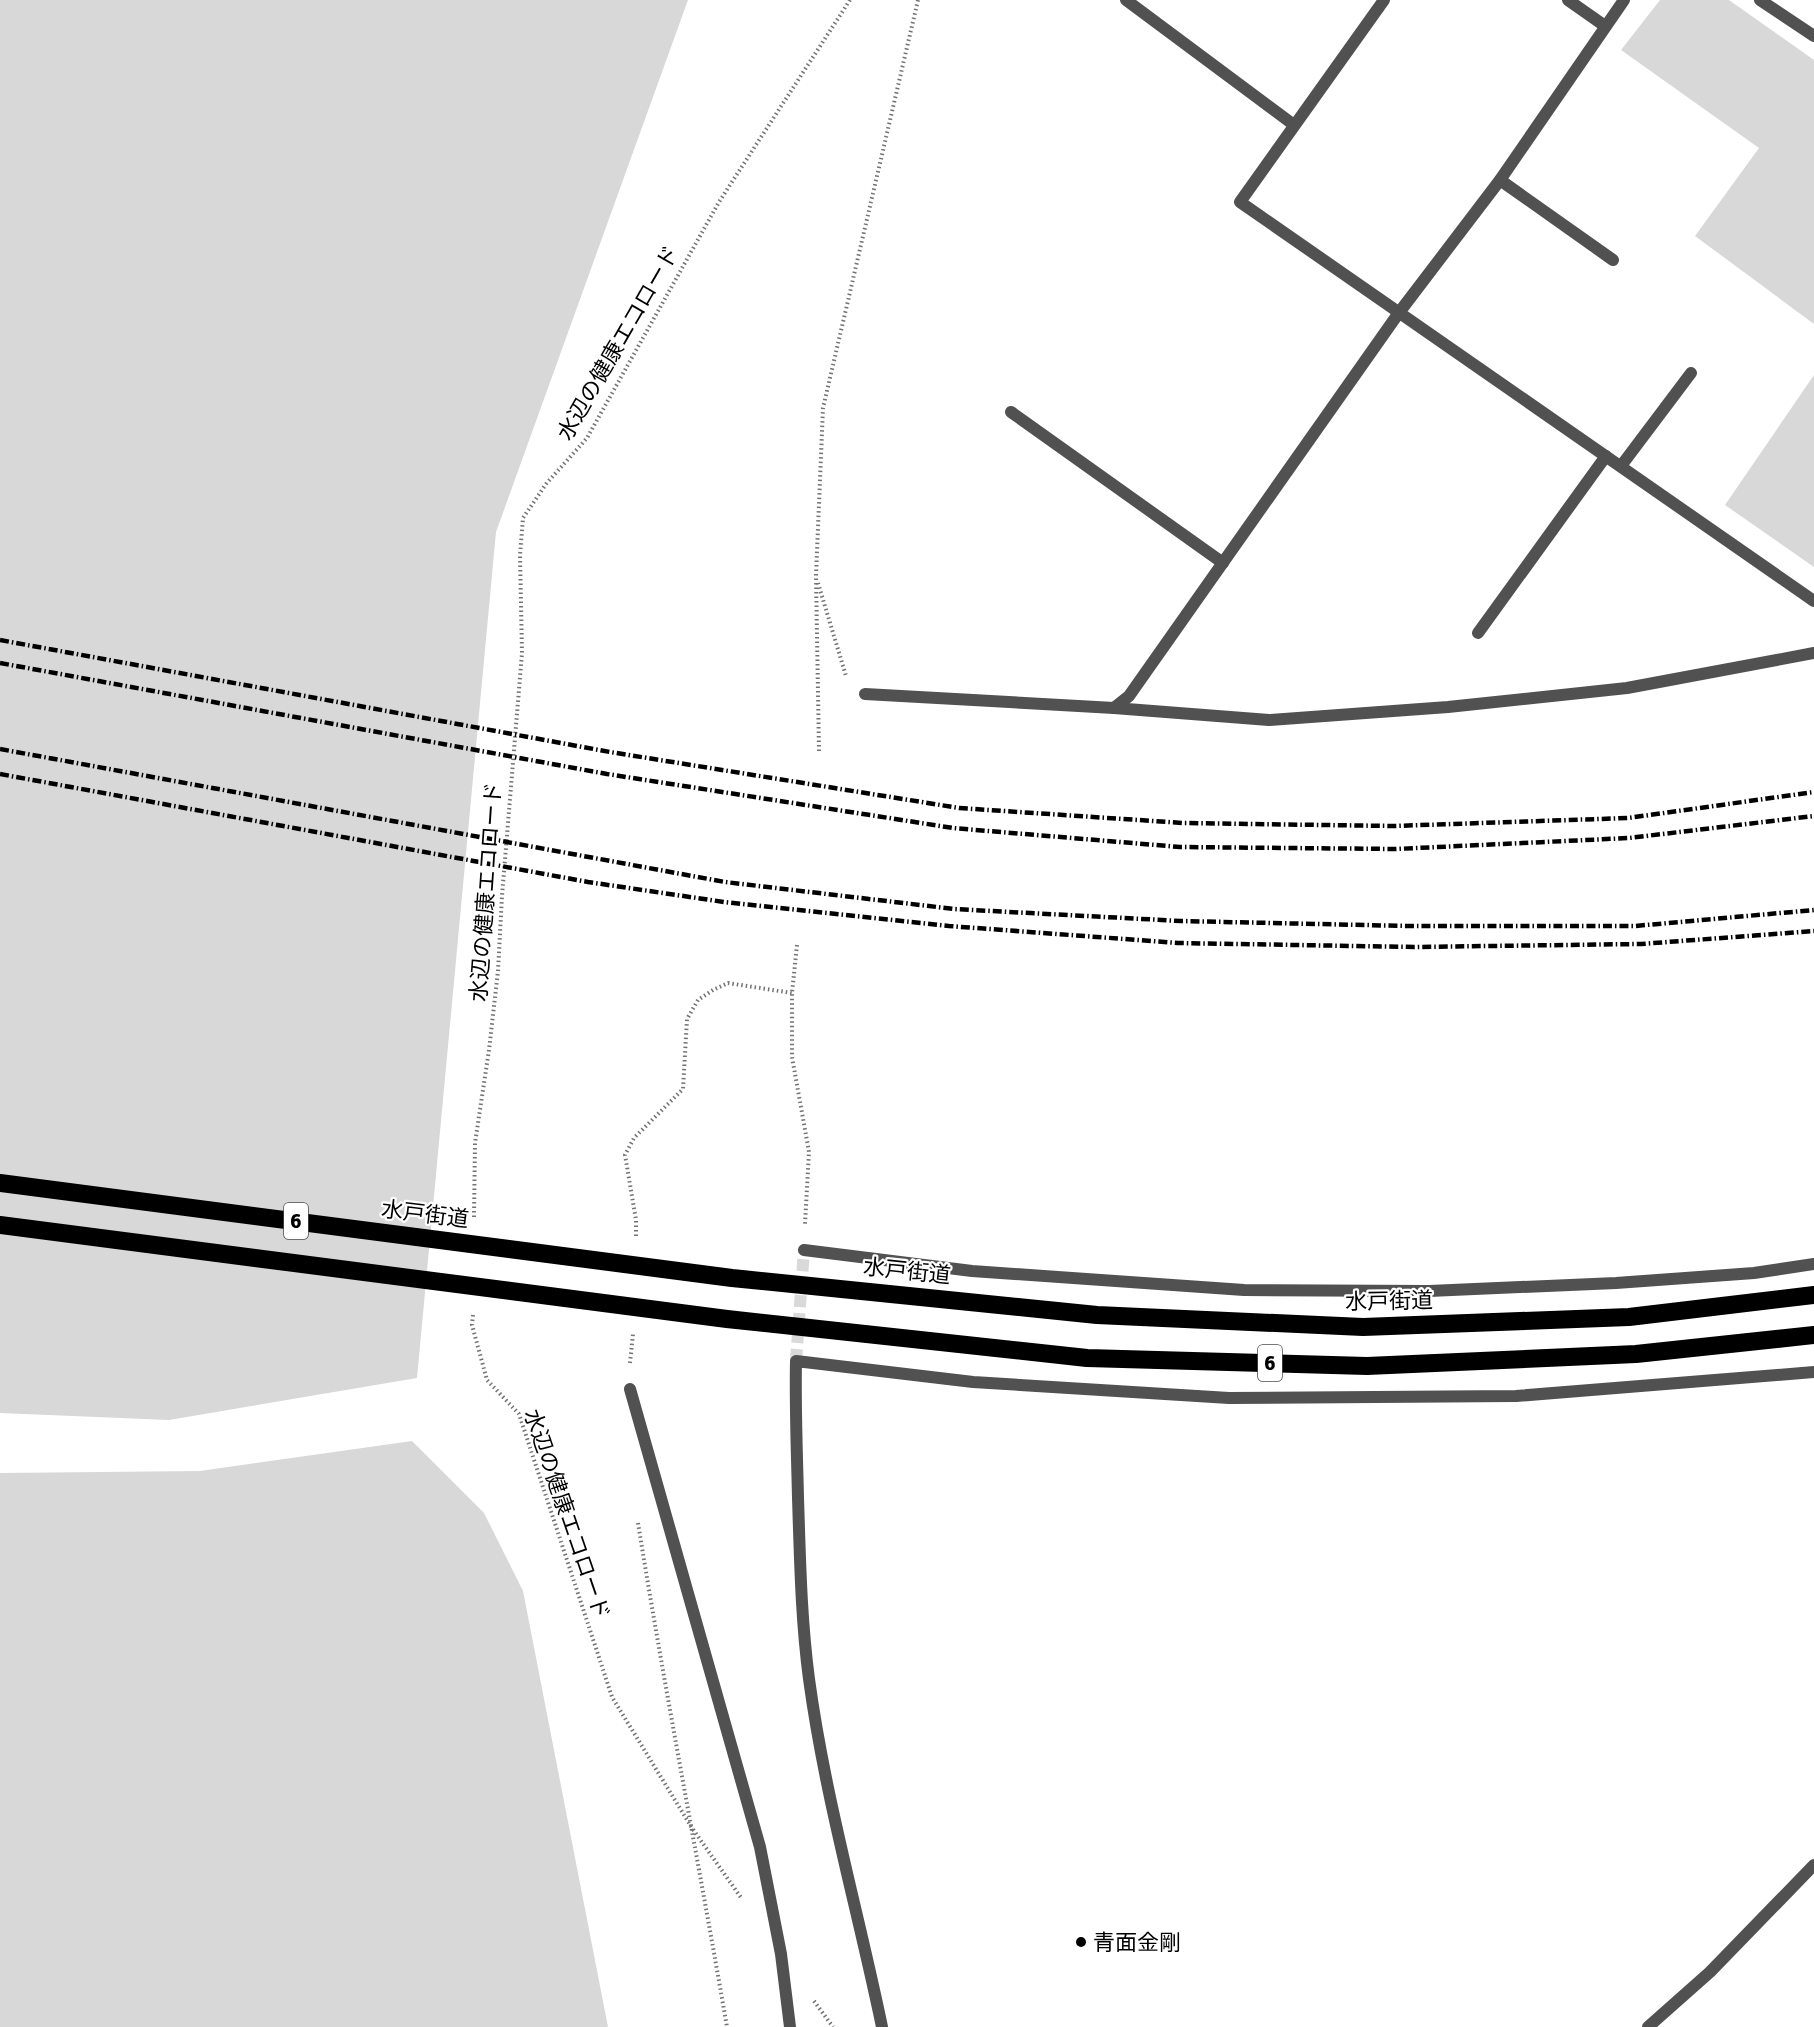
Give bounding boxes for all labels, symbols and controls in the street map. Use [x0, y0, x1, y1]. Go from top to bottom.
street label: 水辺の健康エコロード [551, 241, 685, 445]
street label: 水辺の健康エコロード [465, 781, 507, 1003]
street label: 水戸街道 [380, 1195, 470, 1233]
road number: 6 [284, 1203, 308, 1239]
street label: 水戸街道 [862, 1253, 952, 1289]
street label: 水戸街道 [1345, 1287, 1433, 1315]
road number: 6 [1258, 1345, 1282, 1381]
street label: 水辺の健康エコロード [518, 1406, 616, 1622]
place label: 青面金剛 [1093, 1929, 1181, 1956]
marker: 青面金剛 [1074, 1935, 1088, 1949]

